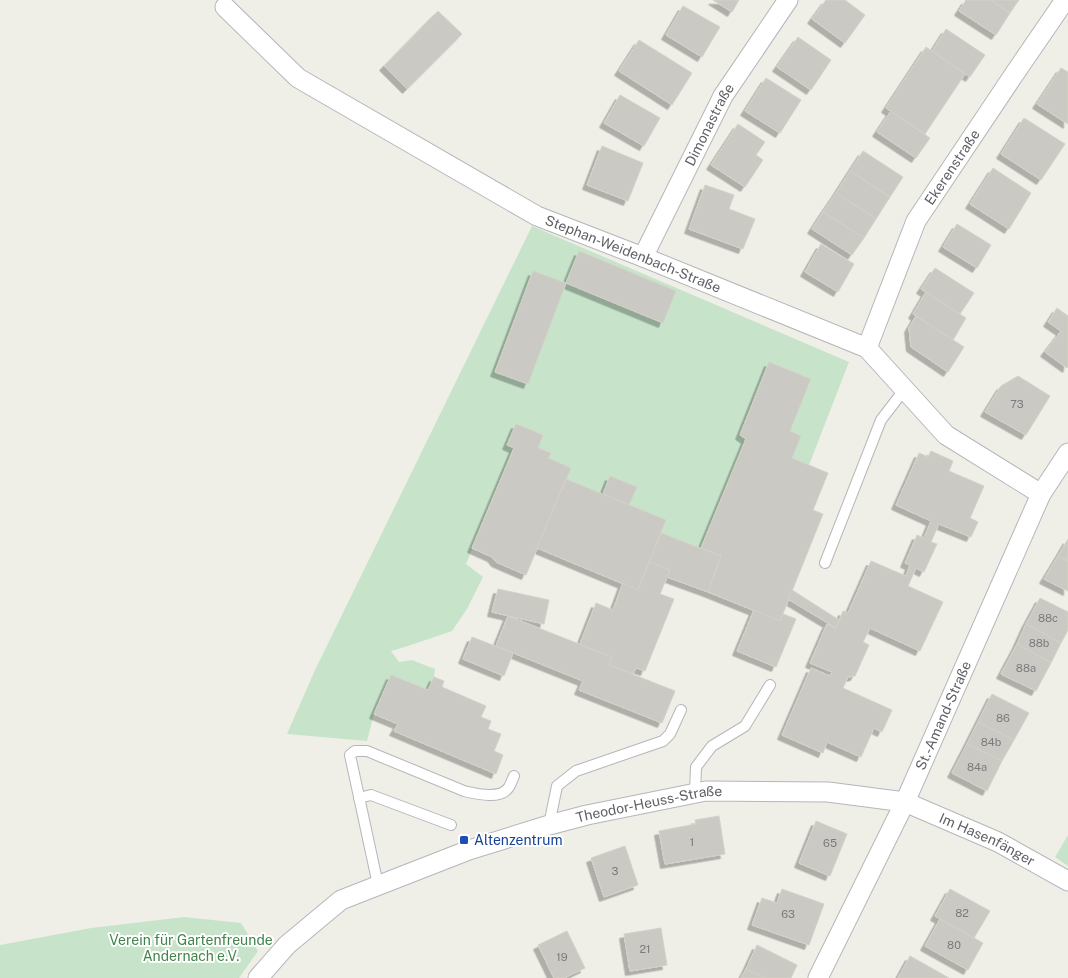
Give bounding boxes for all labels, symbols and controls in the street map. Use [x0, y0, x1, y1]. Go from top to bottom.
street label: Dimonastraße [682, 80, 737, 169]
street label: Ekerenstraße [921, 126, 983, 208]
street label: Stephan-Weidenbach-Straße [543, 212, 723, 296]
house number: 73 [1010, 398, 1024, 410]
house number: 88c [1038, 612, 1058, 624]
house number: 88b [1029, 637, 1050, 649]
street label: St.-Amand-Straße [912, 658, 974, 772]
house number: 88a [1016, 662, 1036, 674]
house number: 86 [996, 712, 1010, 724]
house number: 84b [981, 736, 1002, 748]
house number: 84a [967, 761, 987, 773]
street label: Theodor-Heuss-Straße [574, 783, 722, 826]
street label: Im Hasenfänger [937, 810, 1038, 869]
place label: Altenzentrum [474, 832, 563, 848]
marker: Altenzentrum [458, 834, 470, 846]
house number: 1 [690, 836, 694, 848]
house number: 65 [823, 837, 837, 849]
house number: 3 [612, 865, 619, 877]
house number: 82 [955, 907, 969, 919]
house number: 63 [781, 908, 795, 920]
park label: Verein für Gartenfreunde Andernach e.V. [109, 932, 273, 964]
house number: 80 [947, 939, 961, 951]
house number: 21 [639, 943, 651, 955]
house number: 19 [556, 951, 568, 963]

